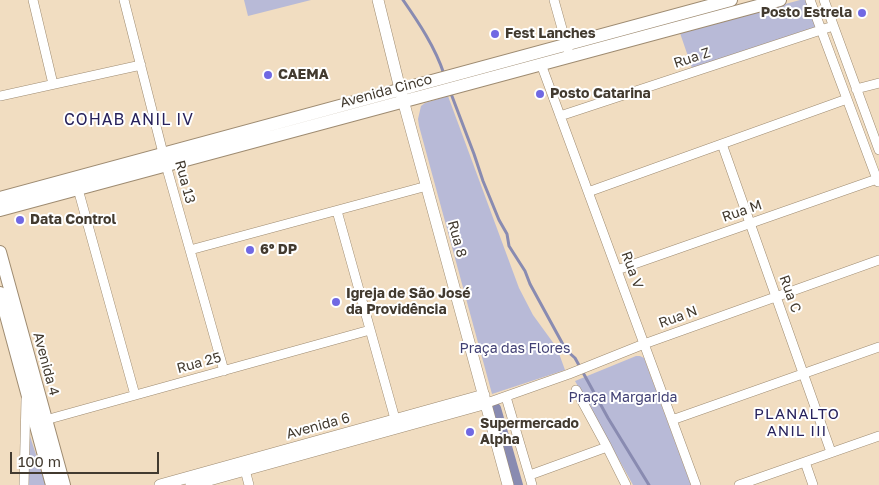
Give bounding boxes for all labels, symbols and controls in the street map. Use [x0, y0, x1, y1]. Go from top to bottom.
place label: Posto Estrela [761, 5, 852, 21]
marker: Posto Estrela [856, 7, 868, 19]
place label: Fest Lanches [505, 26, 596, 42]
marker: Fest Lanches [489, 28, 501, 40]
street label: Rua Z [672, 44, 712, 72]
place label: CAEMA [278, 67, 329, 83]
marker: CAEMA [262, 69, 274, 81]
street label: Avenida Cinco [338, 71, 434, 111]
place label: Posto Catarina [550, 86, 651, 102]
marker: Posto Catarina [534, 88, 546, 100]
district label: COHAB ANIL IV [62, 110, 196, 130]
street label: Rua 13 [171, 159, 199, 205]
street label: Rua M [720, 196, 764, 226]
place label: Data Control [30, 212, 116, 228]
marker: Data Control [14, 214, 26, 226]
street label: Rua 8 [444, 219, 470, 259]
place label: 6º DP [260, 242, 297, 258]
marker: 6º DP [244, 244, 256, 256]
street label: Rua V [618, 249, 646, 291]
street label: Rua C [775, 273, 805, 315]
place label: Igreja de São José da Providência [346, 286, 471, 318]
marker: Igreja de São José da Providência [330, 296, 342, 308]
street label: Rua N [656, 302, 700, 332]
street label: Avenida 4 [29, 330, 63, 398]
park label: Praça das Flores [460, 341, 570, 357]
street label: Rua 25 [175, 349, 223, 377]
park label: Praça Margarida [569, 390, 677, 406]
district label: PLANALTO ANIL III [753, 405, 841, 440]
street label: Avenida 6 [284, 409, 352, 443]
place label: Supermercado Alpha [480, 416, 579, 448]
marker: Supermercado Alpha [464, 426, 476, 438]
scale bar [12, 442, 161, 474]
text: 100 m [18, 452, 61, 470]

